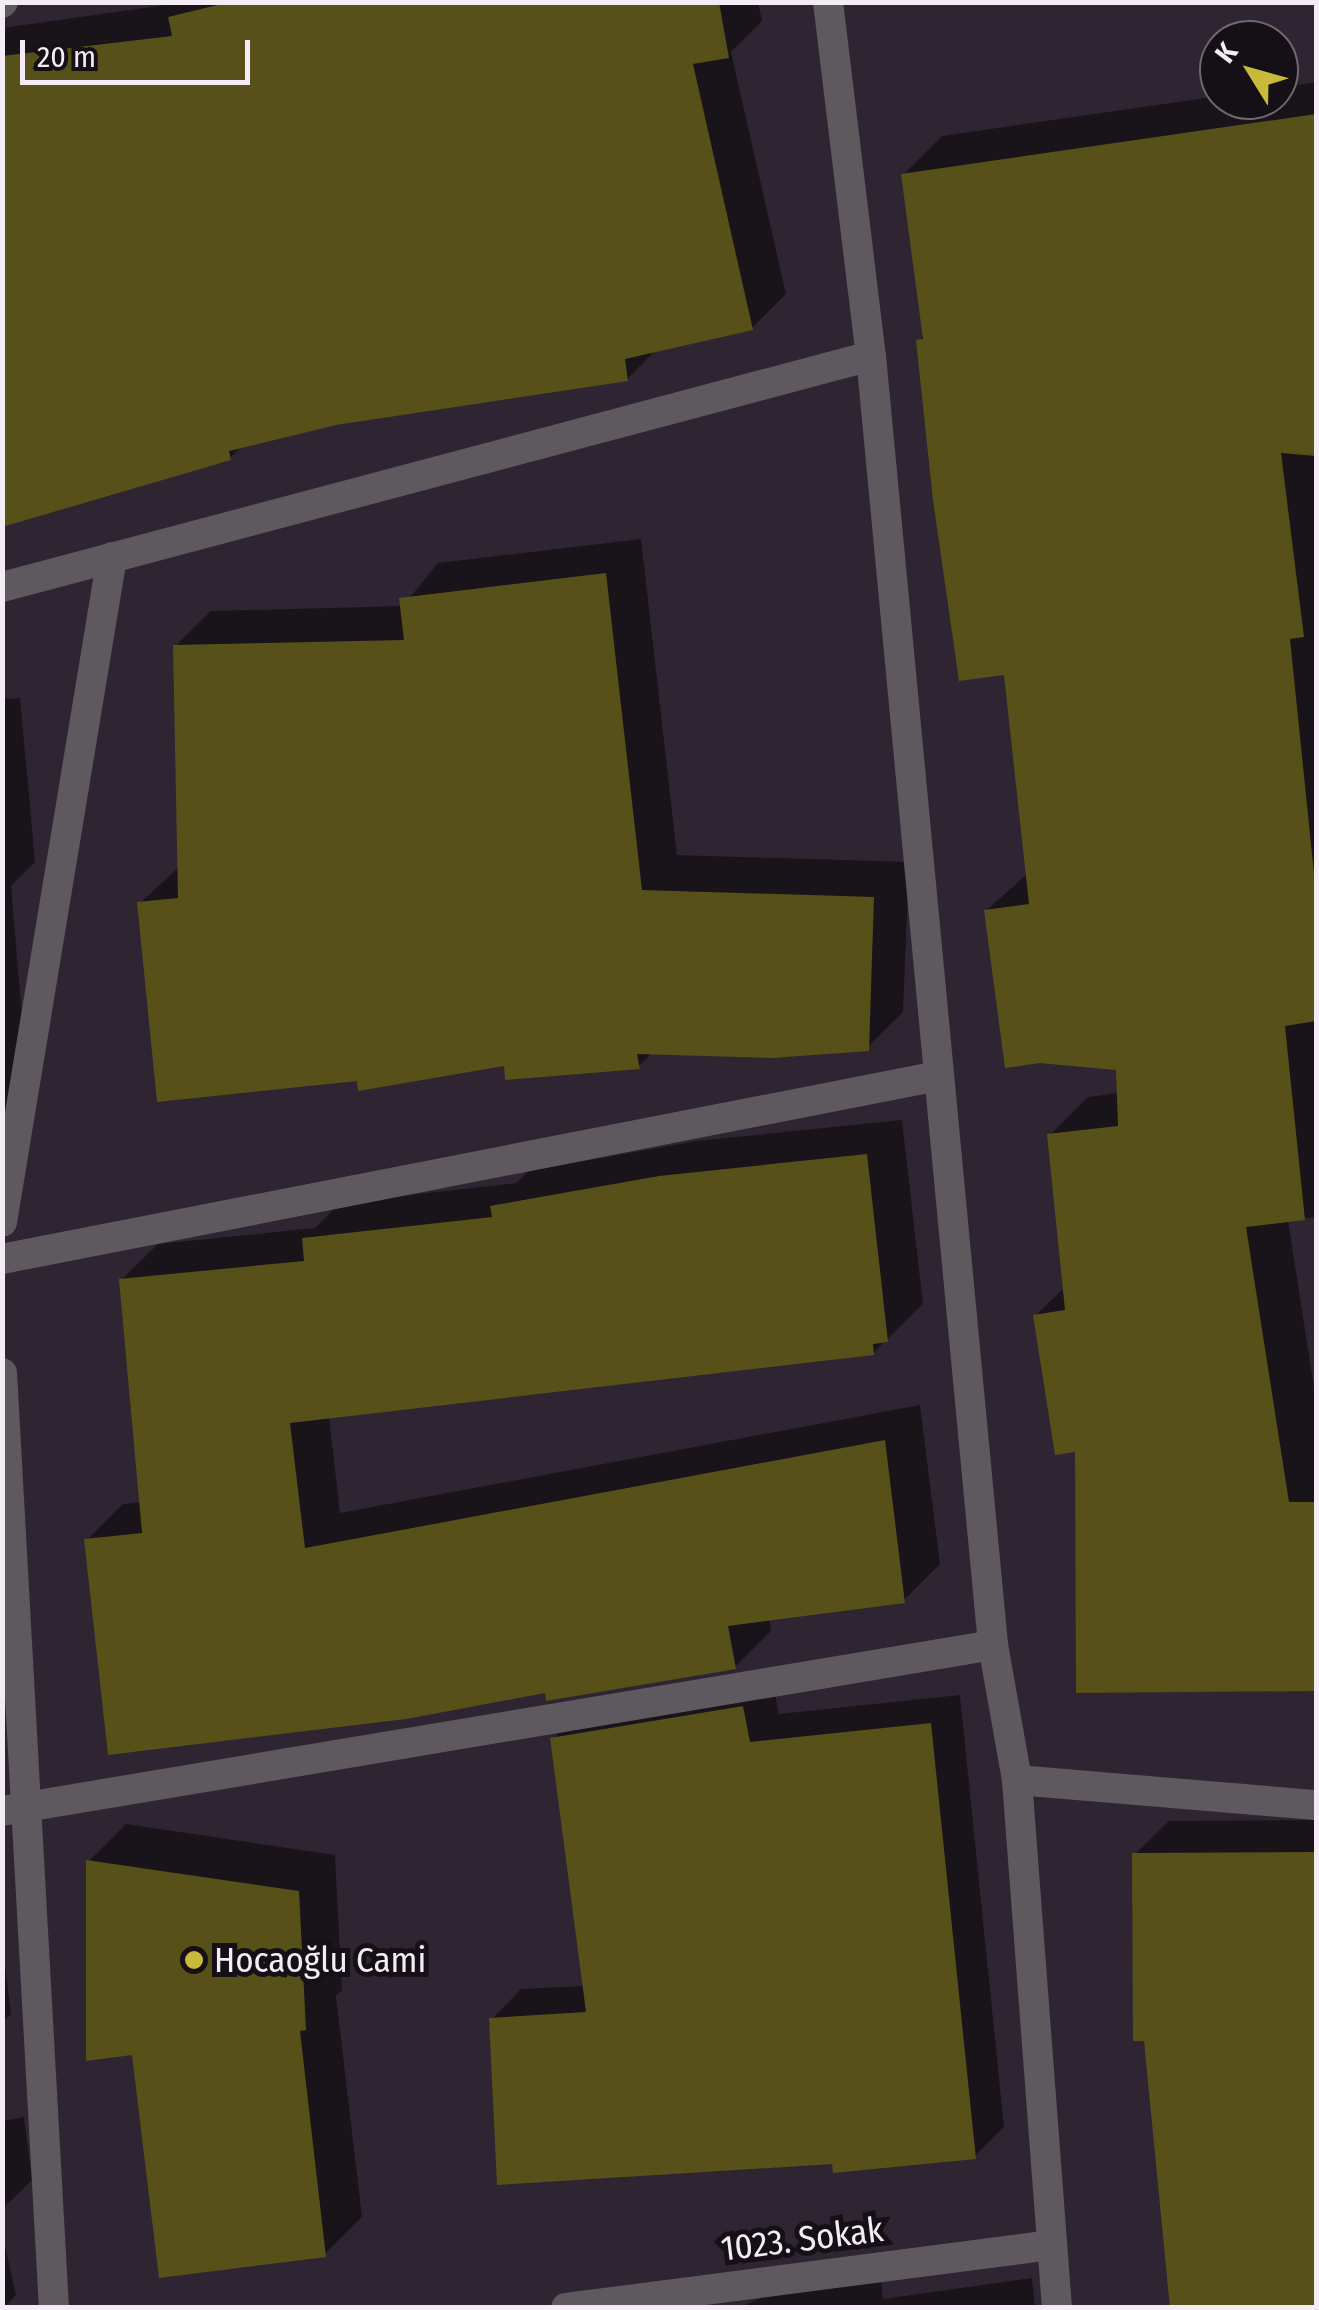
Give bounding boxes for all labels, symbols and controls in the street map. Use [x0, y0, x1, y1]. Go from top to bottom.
scale bar [25, 20, 255, 82]
north arrow [1199, 20, 1299, 120]
text: K [1208, 36, 1244, 69]
text: 20 m [37, 39, 96, 75]
place label: Hocaoğlu Cami [214, 1939, 426, 1981]
marker: Hocaoğlu Cami [183, 1949, 205, 1971]
street label: 1023. Sokak [718, 2208, 886, 2270]

